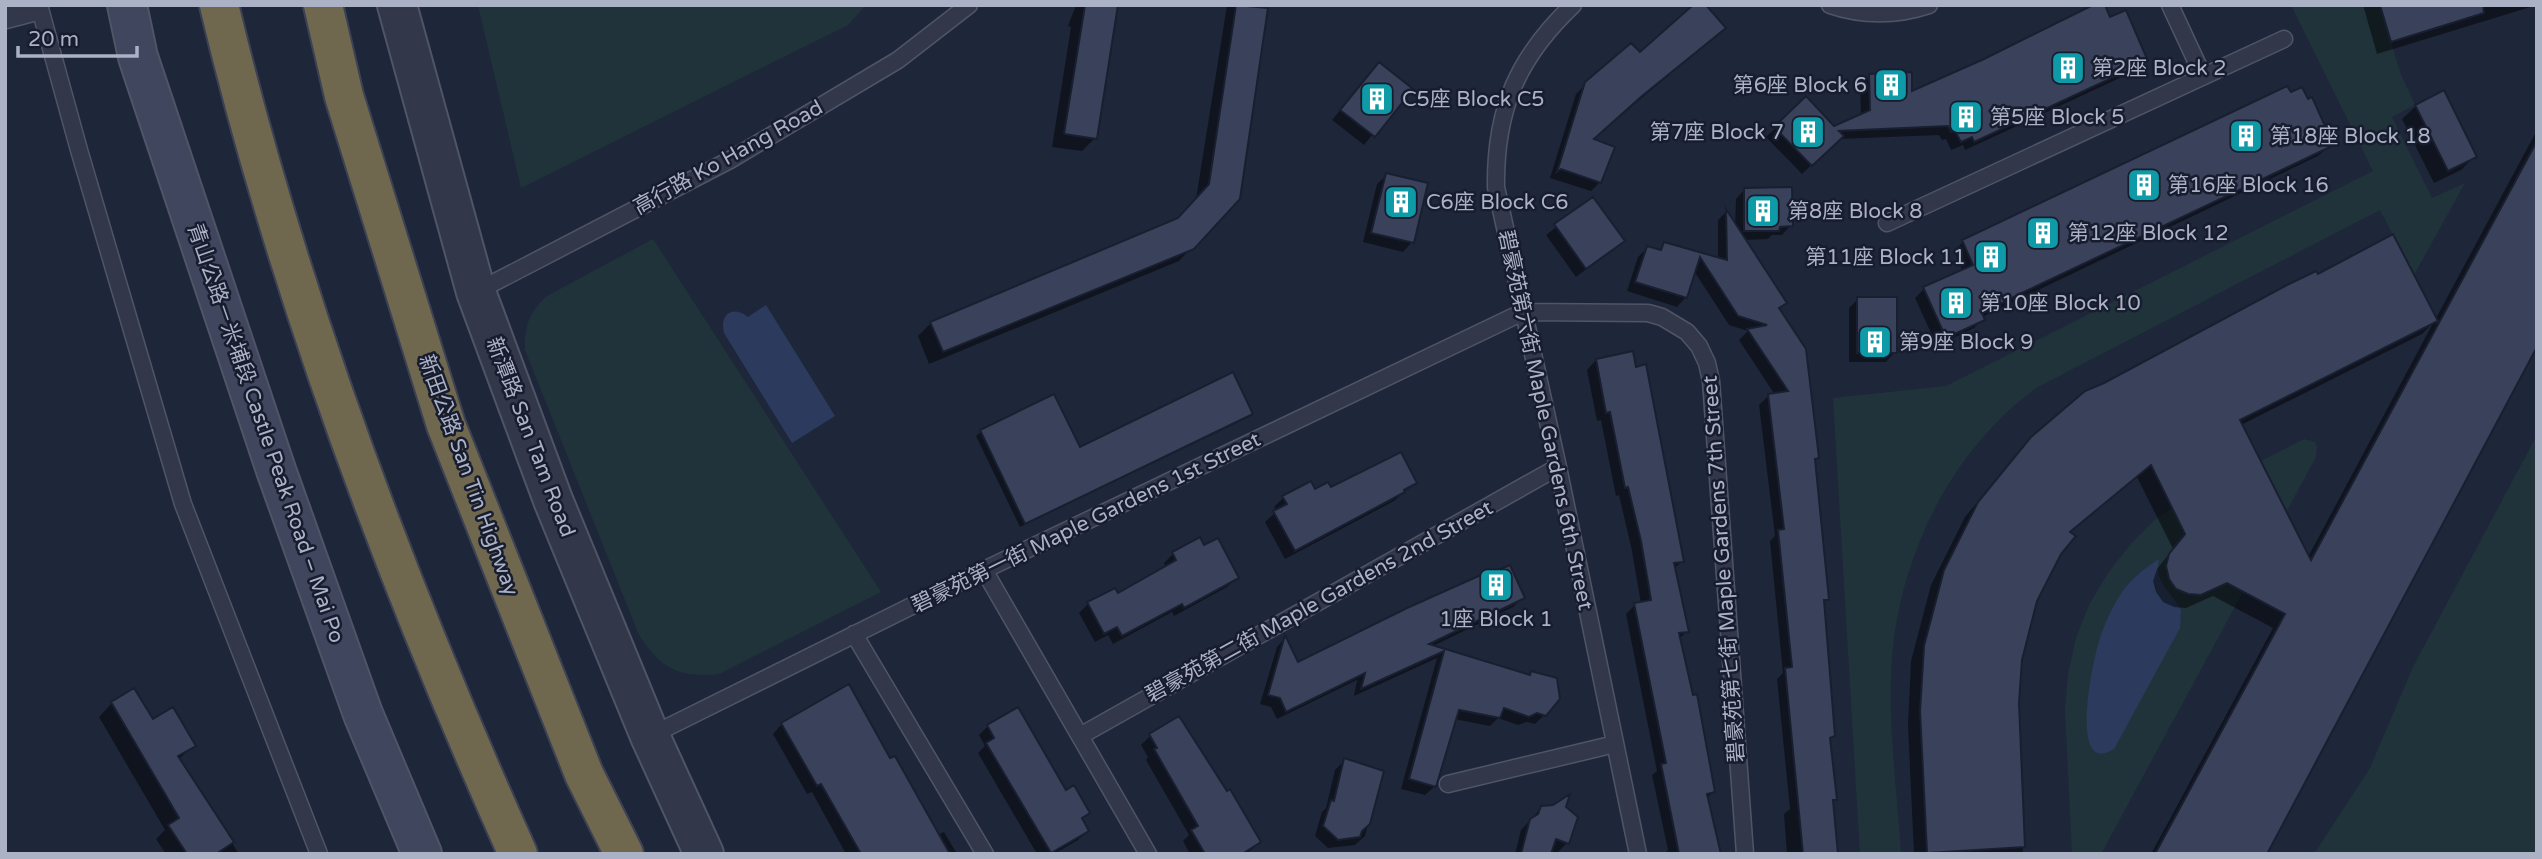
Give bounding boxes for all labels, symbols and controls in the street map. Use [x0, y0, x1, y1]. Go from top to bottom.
scale bar [18, 14, 136, 58]
text: 20 m [28, 27, 79, 52]
building icon: 第2座 Block 2 [2049, 49, 2087, 87]
place label: 第2座 Block 2 [2092, 56, 2226, 81]
building icon: 第6座 Block 6 [1872, 66, 1910, 104]
place label: 第6座 Block 6 [1733, 73, 1867, 98]
building icon: C5座 Block C5 [1358, 80, 1396, 118]
place label: C5座 Block C5 [1402, 87, 1545, 112]
street label: 高行路 Ko Hang Road [629, 95, 827, 220]
building icon: 第5座 Block 5 [1947, 98, 1985, 136]
place label: 第5座 Block 5 [1990, 105, 2124, 130]
building icon: 第7座 Block 7 [1789, 113, 1827, 151]
building icon: 第18座 Block 18 [2227, 117, 2265, 155]
place label: 第7座 Block 7 [1650, 120, 1784, 145]
place label: 第18座 Block 18 [2270, 124, 2431, 149]
building icon: 第16座 Block 16 [2125, 166, 2163, 204]
place label: 第16座 Block 16 [2168, 173, 2329, 198]
building icon: C6座 Block C6 [1382, 183, 1420, 221]
place label: C6座 Block C6 [1426, 190, 1569, 215]
building icon: 第8座 Block 8 [1744, 192, 1782, 230]
place label: 第8座 Block 8 [1788, 199, 1922, 224]
building icon: 第12座 Block 12 [2024, 214, 2062, 252]
street label: 青山公路－米埔段 Castle Peak Road – Mai Po [182, 220, 349, 646]
place label: 第12座 Block 12 [2068, 221, 2229, 246]
street label: 碧豪苑第六街 Maple Gardens 6th Street [1493, 228, 1598, 612]
building icon: 第11座 Block 11 [1972, 238, 2010, 276]
place label: 第11座 Block 11 [1805, 245, 1966, 270]
building icon: 第10座 Block 10 [1937, 284, 1975, 322]
place label: 第10座 Block 10 [1980, 291, 2141, 316]
building icon: 第9座 Block 9 [1856, 323, 1894, 361]
place label: 第9座 Block 9 [1899, 330, 2033, 355]
street label: 新潭路 San Tam Road [481, 334, 580, 541]
street label: 新田公路 San Tin Highway [413, 351, 524, 599]
street label: 碧豪苑第七街 Maple Gardens 7th Street [1698, 375, 1749, 763]
street label: 碧豪苑第一街 Maple Gardens 1st Street [908, 427, 1265, 618]
street label: 碧豪苑第二街 Maple Gardens 2nd Street [1141, 495, 1497, 708]
building icon: 1座 Block 1 [1477, 566, 1515, 604]
place label: 1座 Block 1 [1439, 607, 1553, 632]

